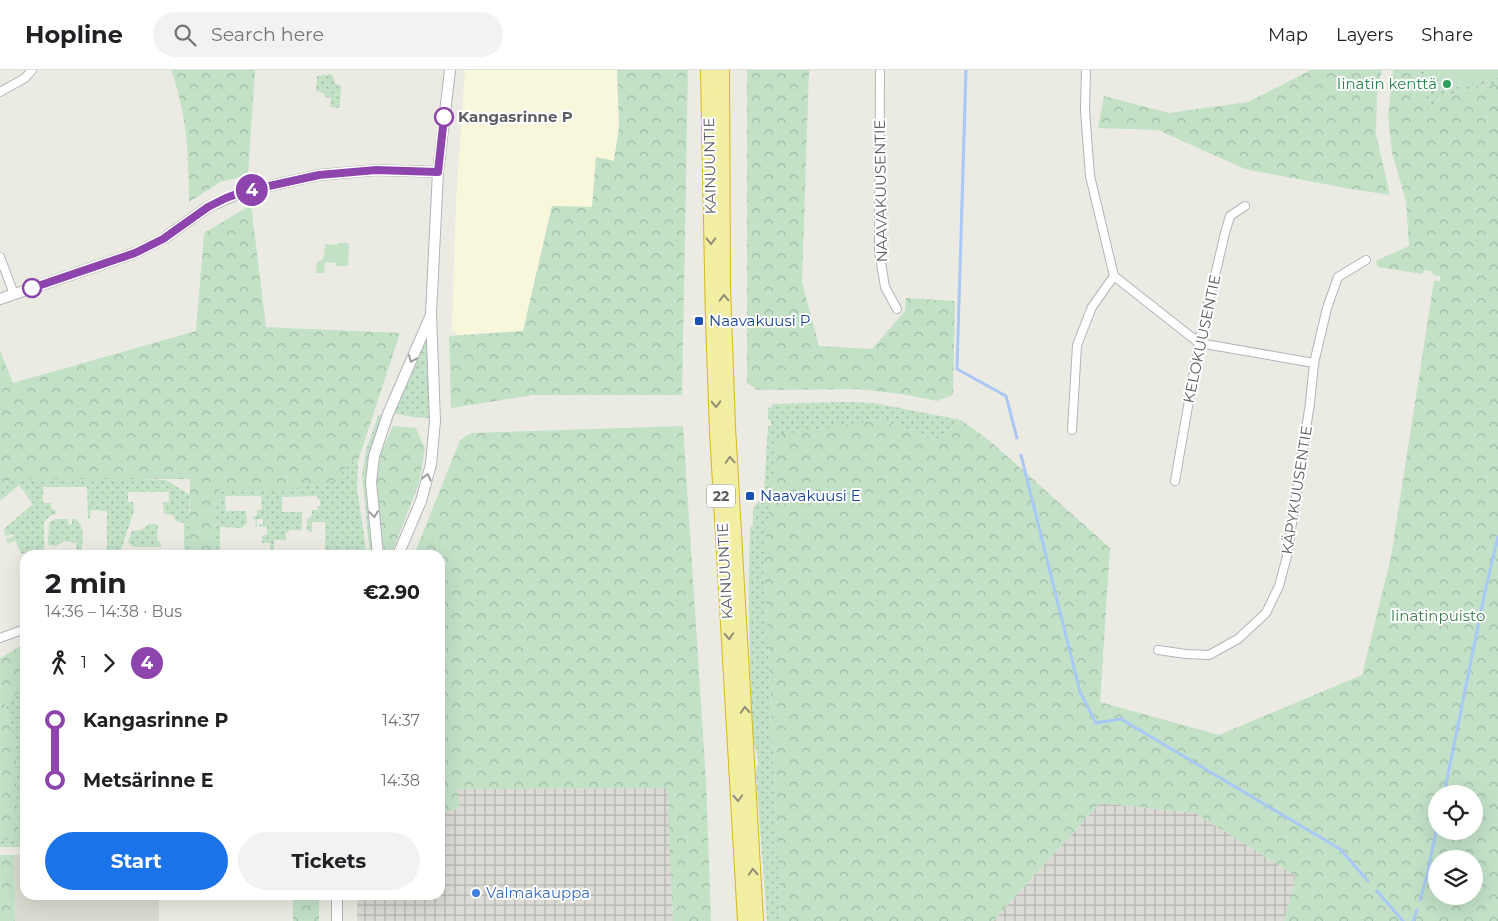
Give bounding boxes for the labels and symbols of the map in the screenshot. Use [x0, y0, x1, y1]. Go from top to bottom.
place label: Iinatin kenttä [1337, 74, 1437, 93]
marker: Iinatin kenttä [1441, 78, 1453, 90]
marker: Kangasrinne P [434, 107, 454, 127]
place label: Kangasrinne P [458, 107, 573, 126]
street label: KAINUUNTIE [699, 117, 720, 215]
street label: NAAVAKUUSENTIE [870, 119, 891, 263]
line badge: 4 [236, 174, 268, 206]
one-way arrow [706, 238, 716, 245]
street label: KELOKUUSENTIE [1179, 273, 1224, 405]
unlabelled marker [22, 278, 42, 298]
one-way arrow [718, 294, 729, 302]
place label: Naavakuusi P [709, 311, 810, 330]
marker: Naavakuusi P [693, 315, 705, 327]
one-way arrow [408, 354, 419, 363]
one-way arrow [711, 400, 721, 408]
street label: KÄPYKUUSENTIE [1277, 424, 1316, 556]
one-way arrow [725, 456, 736, 464]
one-way arrow [422, 473, 432, 481]
road number: 22 [707, 484, 735, 508]
place label: Naavakuusi E [760, 486, 861, 505]
marker: Naavakuusi E [744, 490, 756, 502]
one-way arrow [368, 510, 379, 518]
street label: KAINUUNTIE [712, 522, 737, 620]
park label: Iinatinpuisto [1391, 606, 1485, 625]
one-way arrow [723, 632, 734, 640]
one-way arrow [739, 706, 750, 714]
one-way arrow [732, 794, 743, 802]
one-way arrow [748, 868, 759, 876]
place label: Valmakauppa [486, 883, 590, 902]
marker: Valmakauppa [470, 887, 482, 899]

